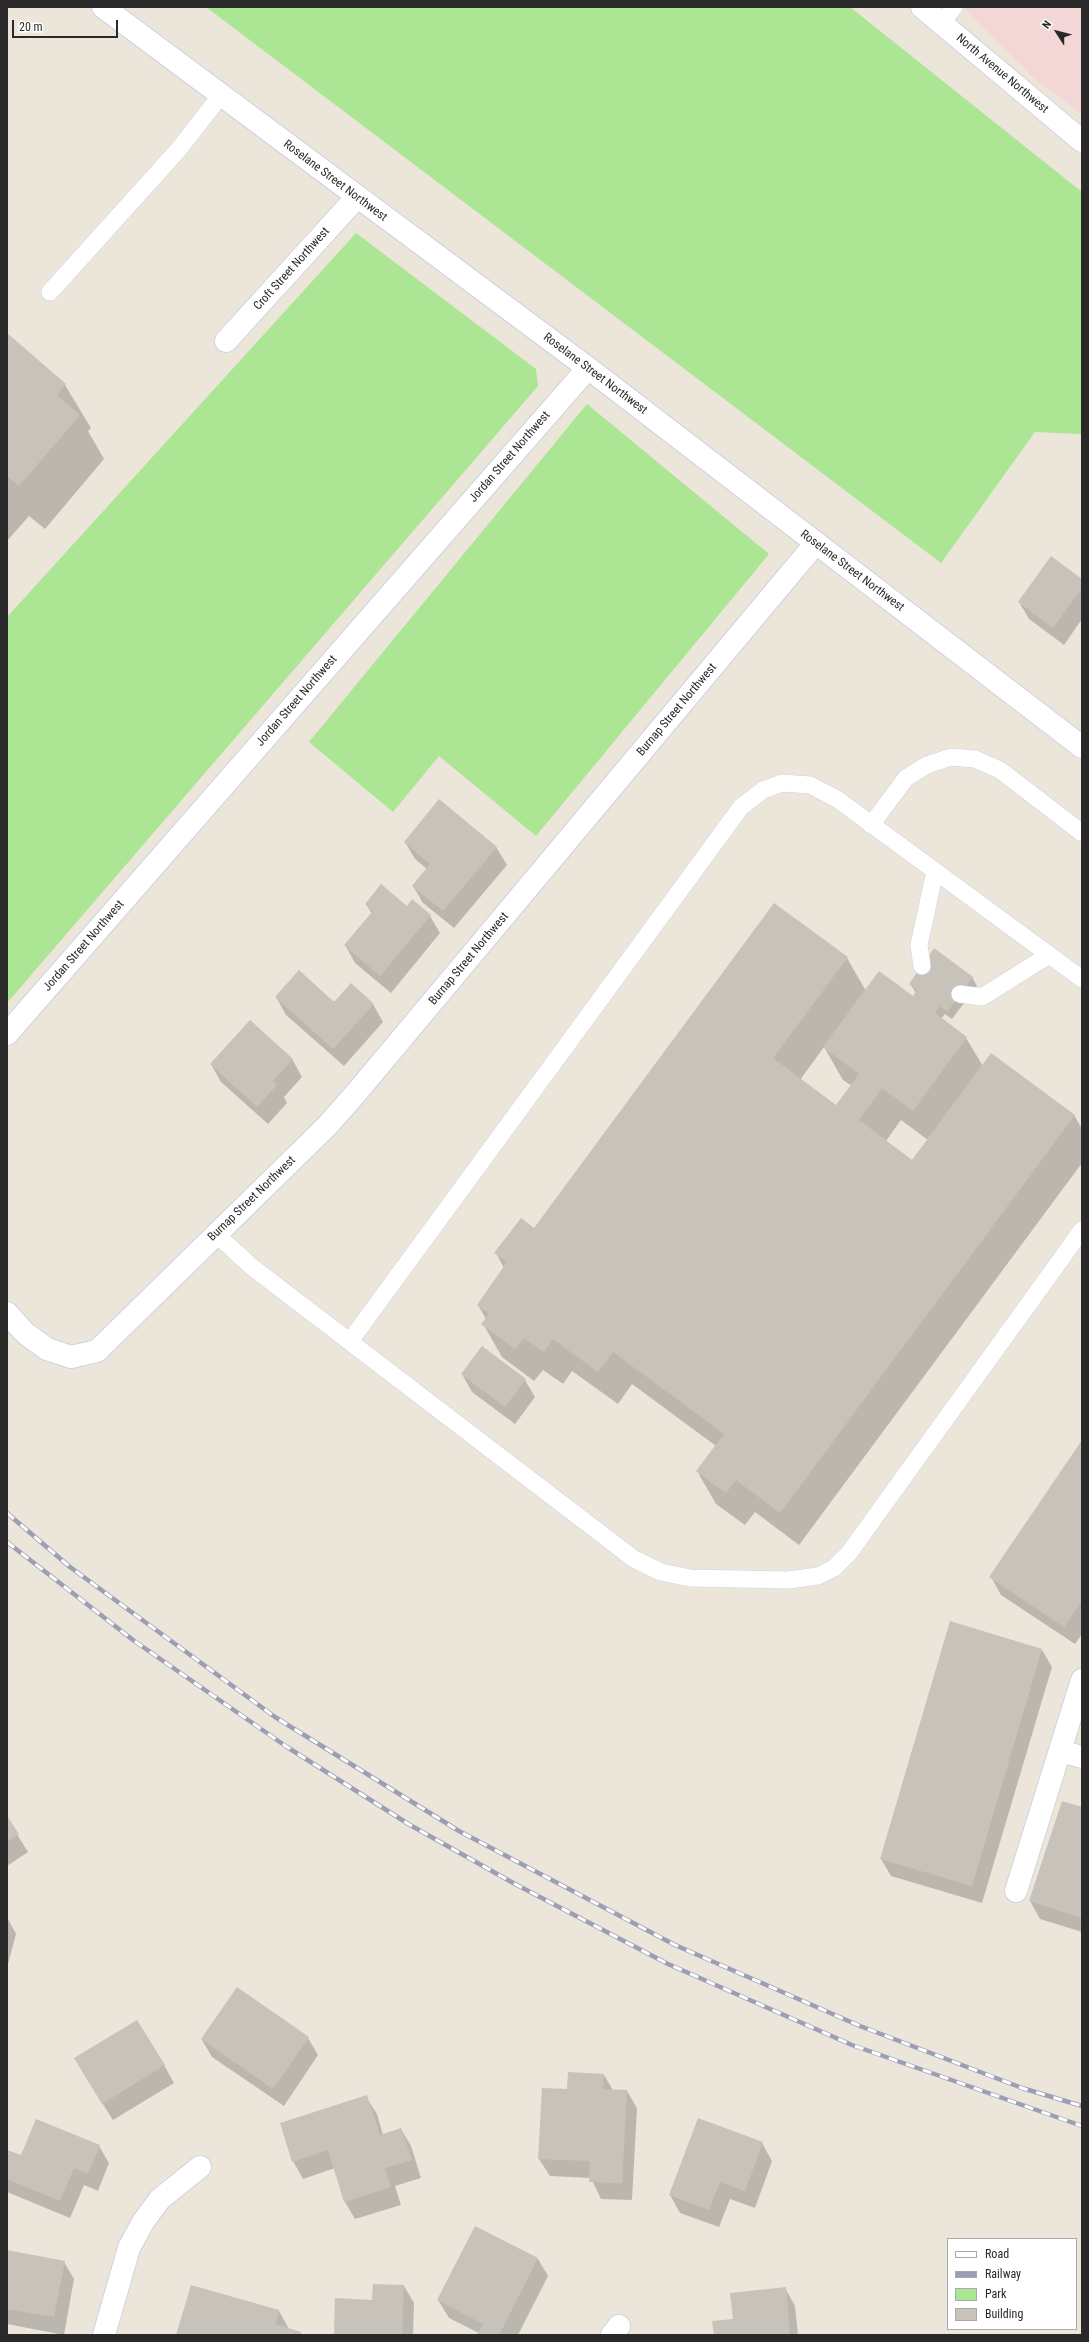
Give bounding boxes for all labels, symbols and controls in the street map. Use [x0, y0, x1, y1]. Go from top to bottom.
scale bar [14, 12, 120, 38]
north arrow [1037, 12, 1077, 52]
text: N [1040, 18, 1054, 31]
text: 20 m [19, 20, 43, 34]
street label: North Avenue Northwest [953, 31, 1051, 117]
street label: Roselane Street Northwest [280, 137, 390, 225]
street label: Croft Street Northwest [251, 225, 333, 313]
street label: Roselane Street Northwest [540, 330, 650, 418]
street label: Jordan Street Northwest [467, 409, 553, 505]
street label: Roselane Street Northwest [797, 527, 907, 615]
street label: Jordan Street Northwest [254, 653, 340, 749]
street label: Burnap Street Northwest [634, 661, 720, 759]
street label: Jordan Street Northwest [41, 898, 127, 994]
street label: Burnap Street Northwest [426, 910, 512, 1008]
street label: Burnap Street Northwest [205, 1153, 299, 1245]
legend [947, 2238, 1077, 2330]
text: Road [985, 2247, 1009, 2261]
text: Railway [985, 2267, 1021, 2281]
text: Park [985, 2287, 1006, 2301]
text: Building [985, 2307, 1023, 2321]

